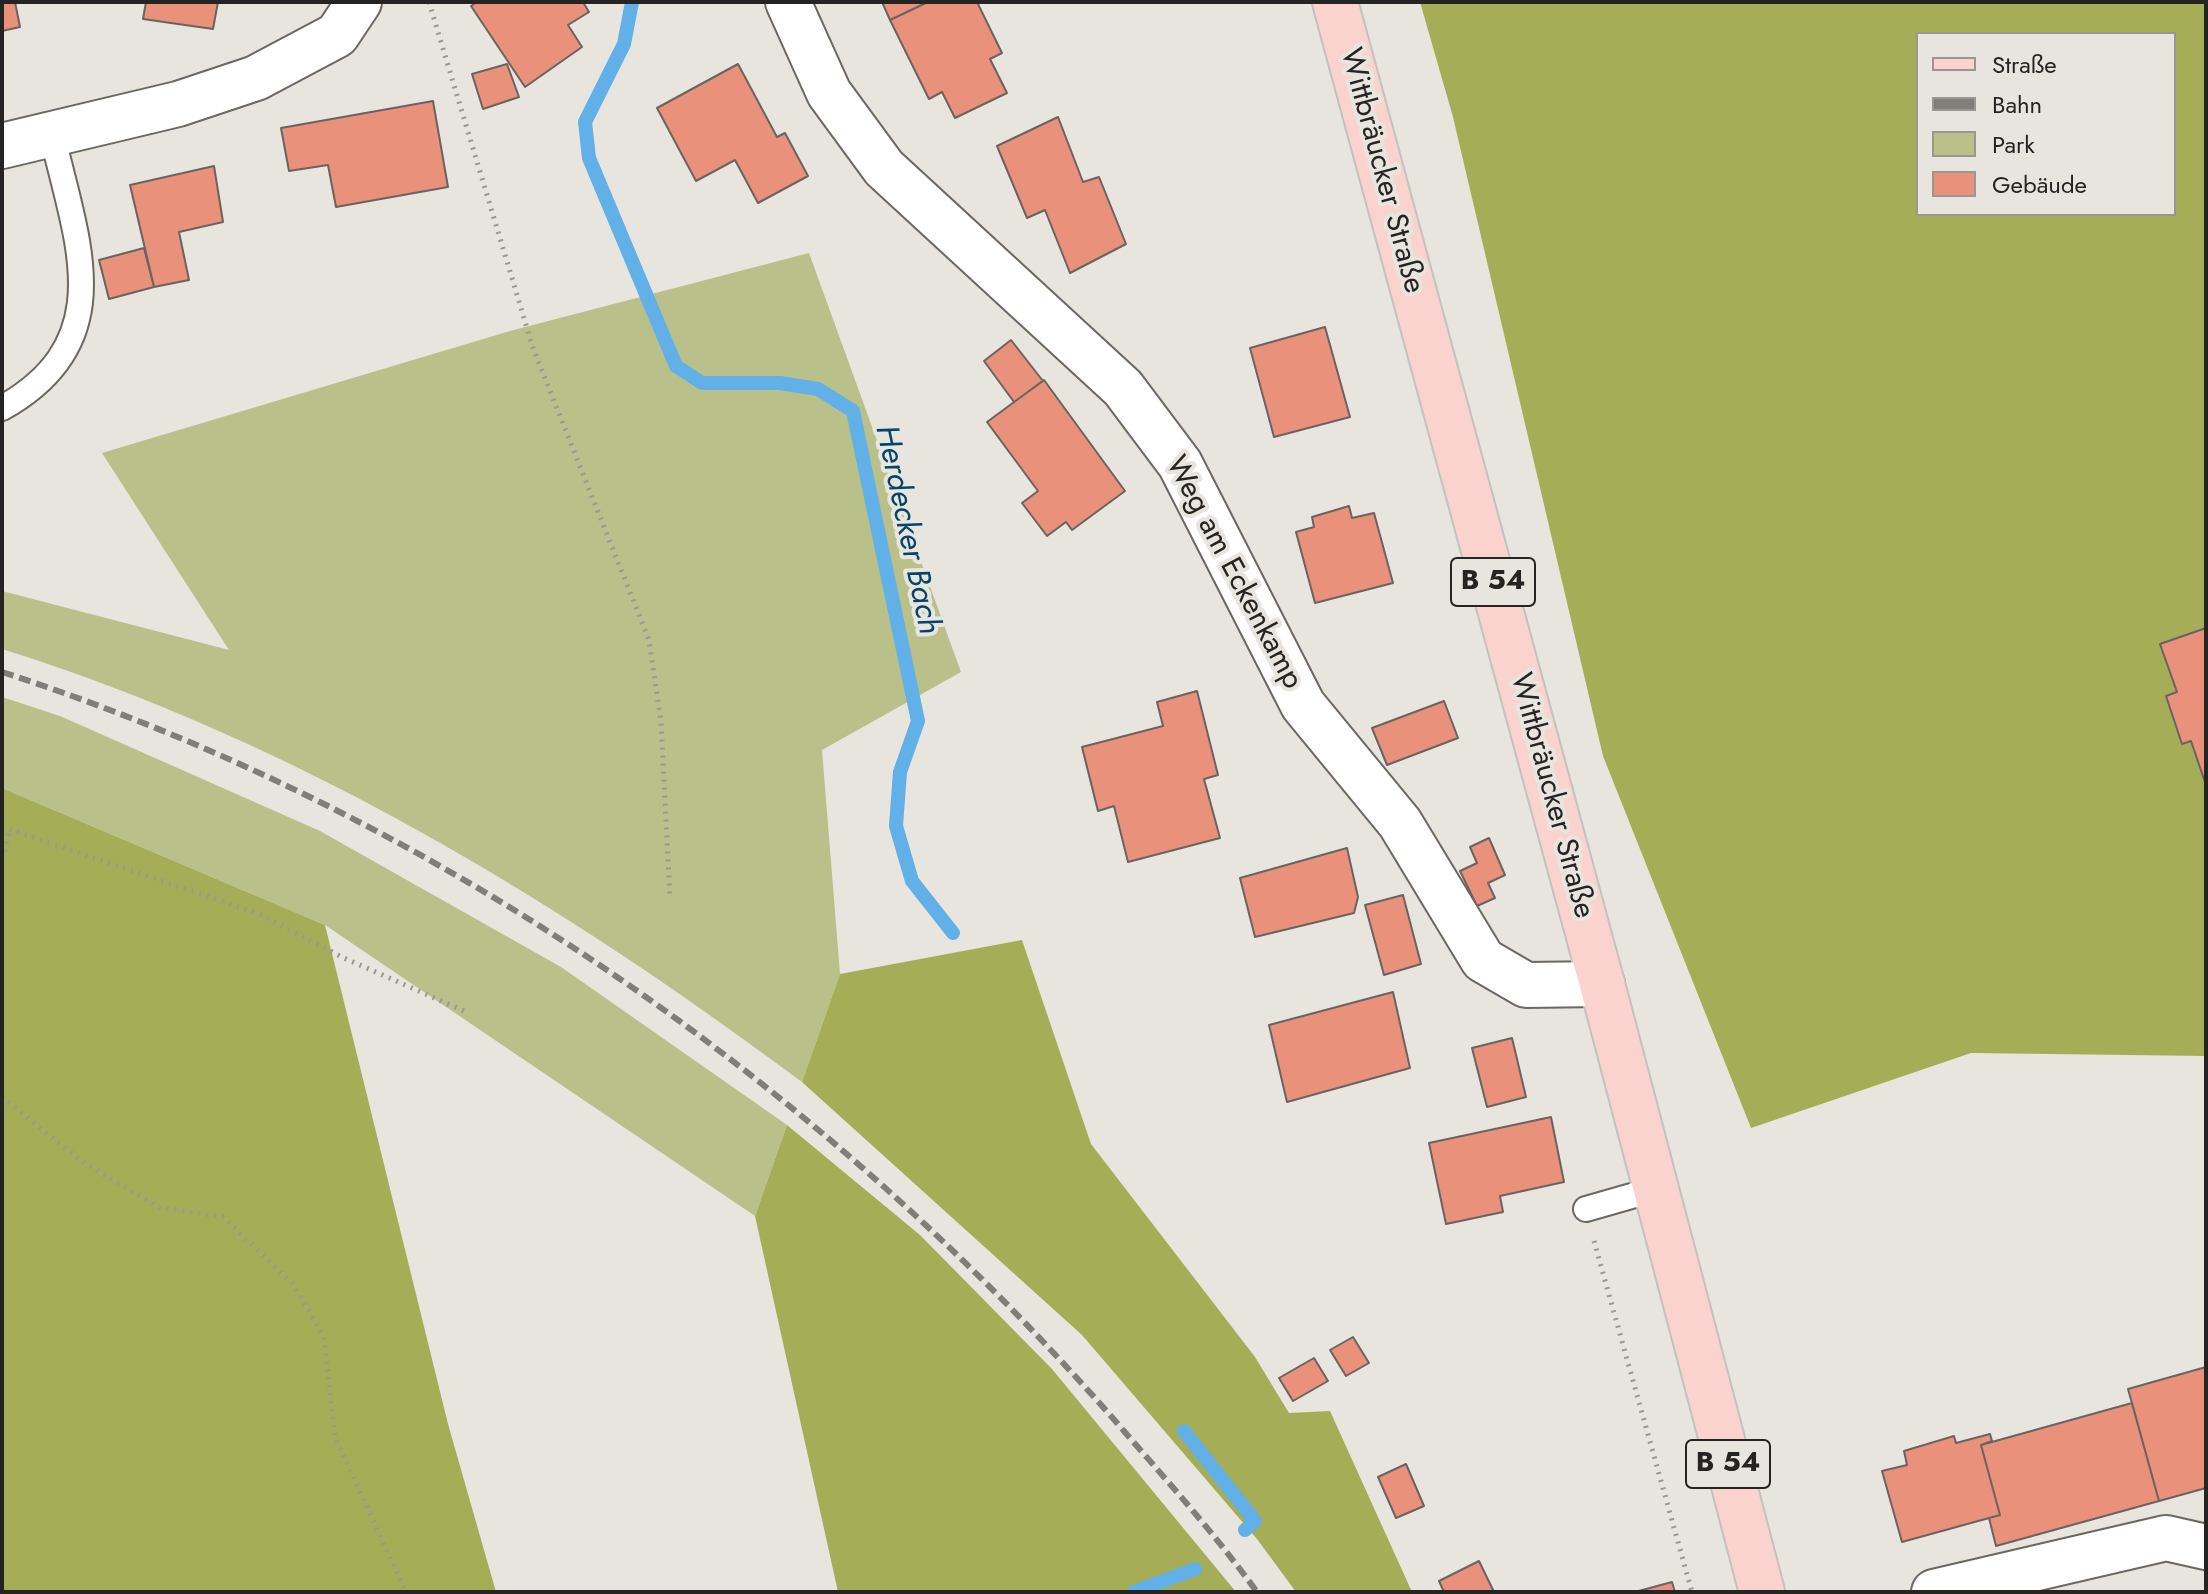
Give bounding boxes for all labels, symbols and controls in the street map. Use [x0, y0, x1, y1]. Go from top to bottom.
legend [1916, 32, 2176, 216]
street label: Wittbräucker Straße [1331, 45, 1431, 297]
text: Straße [1992, 47, 2057, 82]
text: Bahn [1992, 87, 2042, 122]
text: Park [1992, 127, 2035, 162]
text: Gebäude [1992, 167, 2087, 202]
water label: Herdecker Bach [865, 422, 947, 638]
street label: Weg am Eckenkamp [1156, 450, 1310, 696]
road number: B 54 [1451, 558, 1535, 606]
street label: Wittbräucker Straße [1501, 670, 1601, 922]
road number: B 54 [1686, 1440, 1770, 1488]

